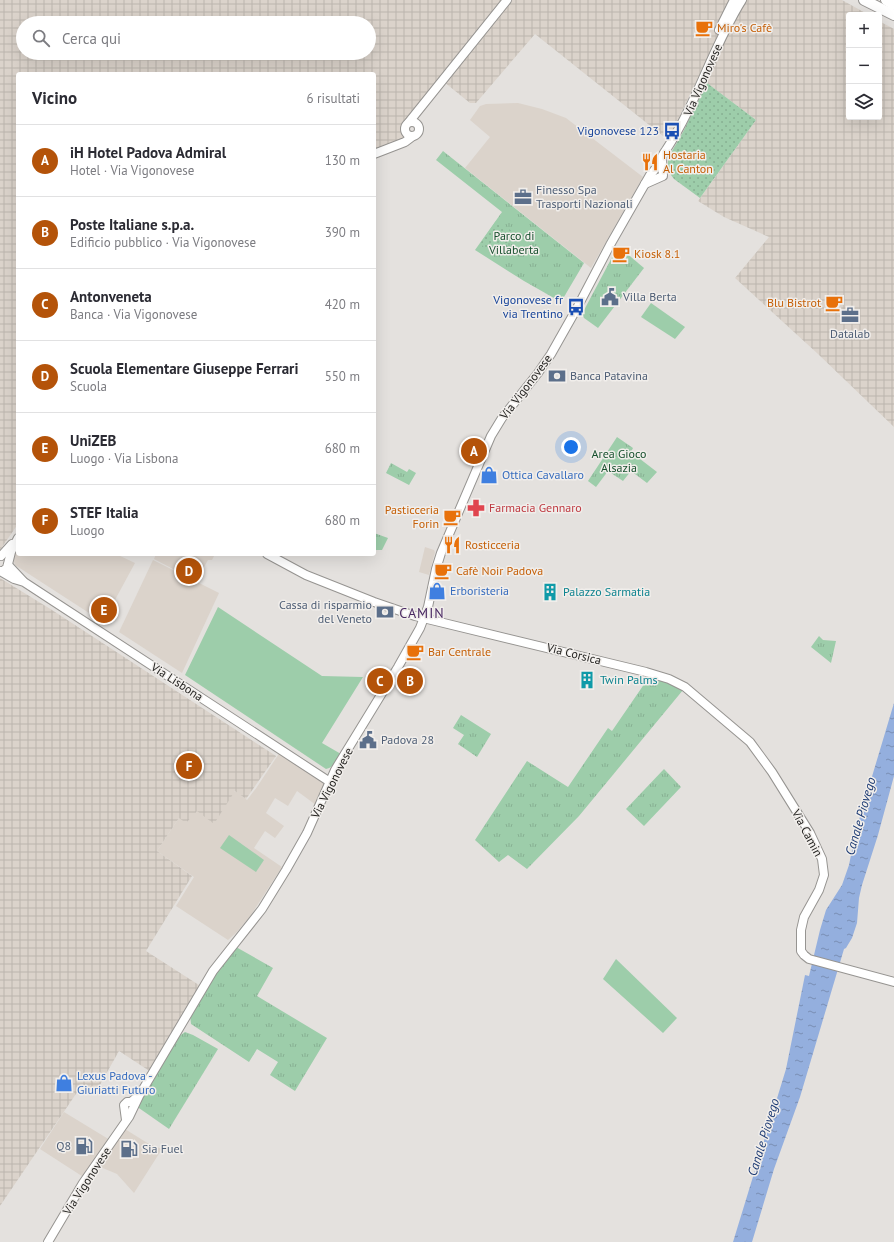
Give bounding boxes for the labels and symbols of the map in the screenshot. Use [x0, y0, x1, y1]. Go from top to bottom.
cafe icon: Miro's Cafè [694, 18, 714, 38]
place label: Miro's Cafè [717, 20, 772, 35]
street label: Via Vigonovese [680, 41, 725, 119]
bus stop icon: Vigonovese 123 [662, 121, 682, 141]
place label: Vigonovese 123 [577, 123, 659, 138]
place label: Hostaria Al Canton [663, 147, 713, 176]
restaurant icon: Hostaria Al Canton [640, 152, 660, 172]
place label: Finesso Spa Trasporti Nazionali [536, 182, 633, 211]
office icon: Finesso Spa Trasporti Nazionali [513, 187, 533, 207]
park label: Parco di Villaberta [488, 228, 539, 257]
cafe icon: Kiosk 8.1 [611, 244, 631, 264]
place label: Kiosk 8.1 [634, 246, 680, 261]
public building icon: Villa Berta [600, 287, 620, 307]
place label: Villa Berta [622, 289, 677, 304]
place label: Vigonovese fr via Trentino [492, 292, 563, 321]
cafe icon: Blu Bistrot [824, 293, 844, 313]
place label: Blu Bistrot [767, 295, 821, 310]
bus stop icon: Vigonovese fr via Trentino [566, 297, 586, 317]
office icon: Datalab [840, 305, 860, 325]
place label: Datalab [830, 326, 870, 341]
street label: Via Vigonovese [496, 351, 555, 423]
bank icon: Banca Patavina [547, 366, 567, 386]
place label: Banca Patavina [570, 368, 648, 383]
pin: A [461, 436, 487, 466]
your location [561, 437, 581, 457]
park label: Area Gioco Alsazia [592, 446, 646, 475]
shop icon: Ottica Cavallaro [479, 465, 499, 485]
place label: Ottica Cavallaro [502, 467, 584, 482]
pharmacy icon: Farmacia Gennaro [466, 498, 486, 518]
place label: Farmacia Gennaro [489, 500, 582, 515]
place label: Pasticceria Forin [385, 502, 439, 531]
cafe icon: Pasticceria Forin [442, 507, 462, 527]
restaurant icon: Rosticceria [442, 535, 462, 555]
place label: Rosticceria [465, 537, 520, 552]
pin: D [176, 556, 202, 586]
cafe icon: Cafè Noir Padova [433, 561, 453, 581]
place label: Cafè Noir Padova [456, 563, 543, 578]
shop icon: Erboristeria [427, 581, 447, 601]
building icon: Palazzo Sarmatia [540, 582, 560, 602]
place label: Erboristeria [450, 583, 509, 598]
place label: Palazzo Sarmatia [563, 584, 650, 599]
pin: E [91, 595, 117, 625]
place label: Cassa di risparmio del Veneto [279, 597, 372, 626]
bank icon: Cassa di risparmio del Veneto [375, 602, 395, 622]
district label: CAMIN [399, 604, 445, 622]
street label: Via Corsica [544, 639, 603, 668]
cafe icon: Bar Centrale [405, 642, 425, 662]
place label: Bar Centrale [428, 644, 491, 659]
street label: Via Lisbona [148, 659, 206, 704]
pin: C [367, 666, 393, 696]
pin: B [397, 666, 423, 696]
building icon: Twin Palms [577, 670, 597, 690]
place label: Twin Palms [600, 672, 657, 687]
public building icon: Padova 28 [358, 730, 378, 750]
place label: Padova 28 [381, 732, 434, 747]
street label: Via Vigonovese [307, 745, 356, 822]
pin: F [176, 751, 202, 781]
water label: Canale Piovego [841, 775, 880, 857]
street label: Via Camin [788, 806, 826, 859]
place label: Lexus Padova - Giuriatti Futuro [77, 1068, 156, 1097]
shop icon: Lexus Padova - Giuriatti Futuro [54, 1073, 74, 1093]
water label: Canale Piovego [744, 1096, 783, 1178]
fuel station icon: Q8 [74, 1136, 94, 1156]
place label: Q8 [56, 1138, 71, 1153]
fuel station icon: Sia Fuel [119, 1139, 139, 1159]
place label: Sia Fuel [142, 1141, 184, 1156]
street label: Via Vigonovese [59, 1144, 114, 1218]

